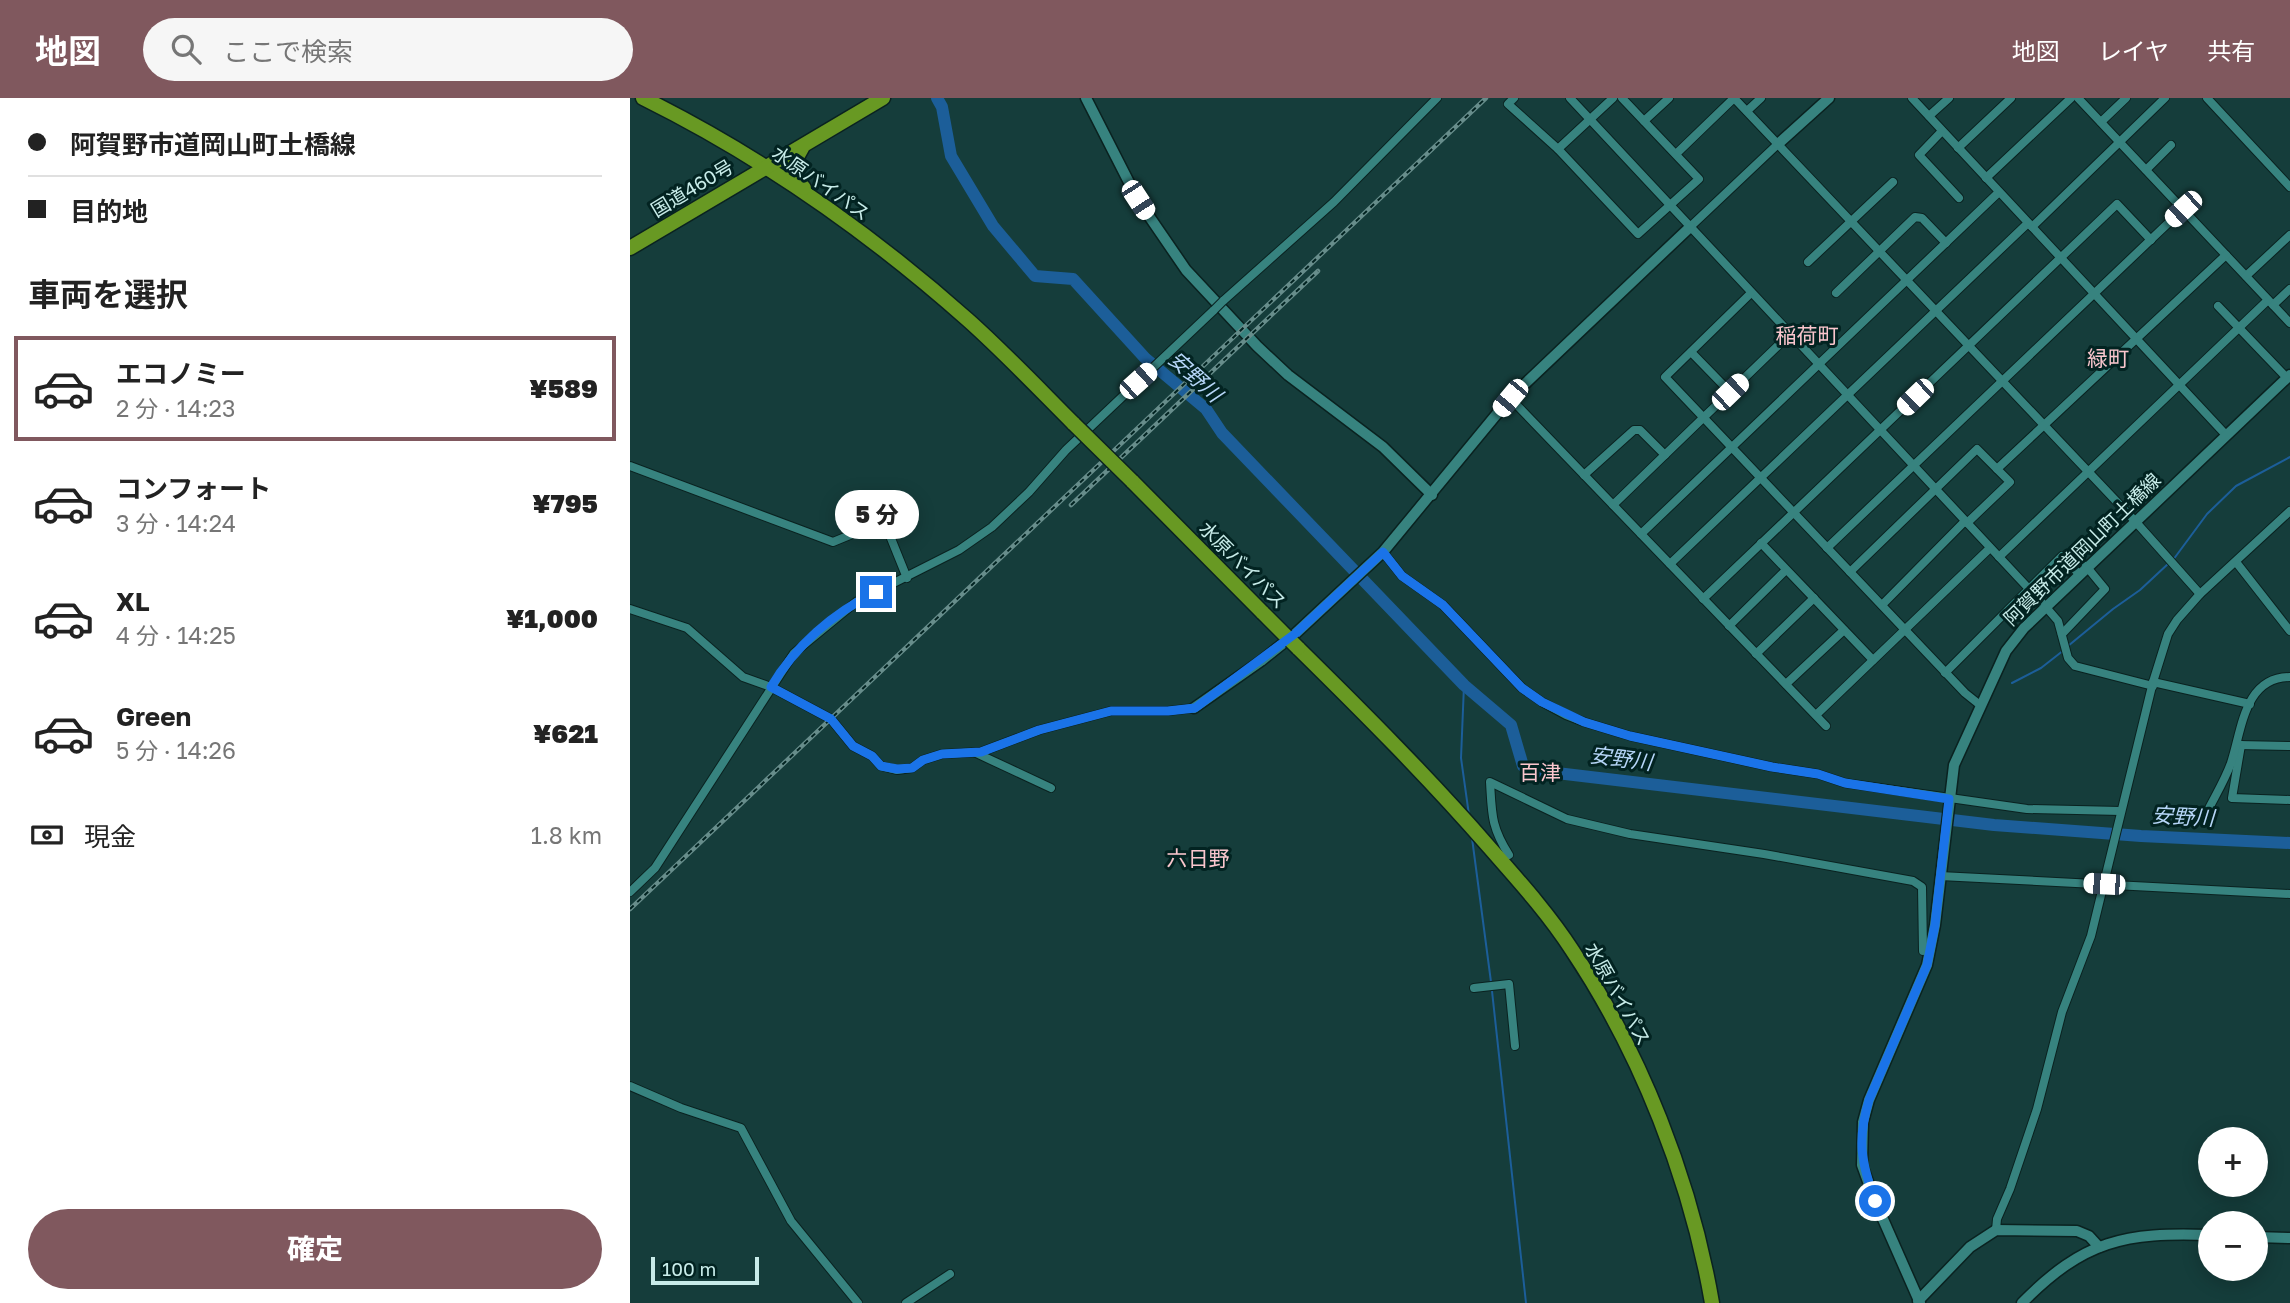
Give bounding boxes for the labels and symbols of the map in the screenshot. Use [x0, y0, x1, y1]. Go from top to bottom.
street label: 水原バイパス [768, 141, 874, 225]
street label: 国道460号 [646, 154, 737, 221]
car [1118, 177, 1159, 223]
car [2161, 187, 2206, 231]
district label: 稲荷町 [1776, 322, 1839, 348]
district label: 緑町 [2087, 345, 2129, 371]
water label: 安野川 [1164, 346, 1229, 408]
car [1116, 359, 1161, 403]
car [1708, 370, 1753, 414]
car [1489, 375, 1532, 421]
car [1893, 375, 1938, 419]
street label: 阿賀野市道岡山町土橋線 [1998, 468, 2165, 630]
callout: 5 分 [834, 490, 918, 540]
street label: 水原バイパス [1195, 516, 1292, 613]
route end [860, 576, 892, 608]
water label: 安野川 [1588, 741, 1656, 775]
district label: 百津 [1519, 759, 1561, 785]
water label: 安野川 [2151, 801, 2217, 831]
district label: 六日野 [1167, 845, 1230, 871]
car [2083, 872, 2126, 896]
street label: 水原バイパス [1581, 938, 1656, 1049]
route start [1859, 1185, 1891, 1217]
scale bar [651, 1254, 760, 1286]

